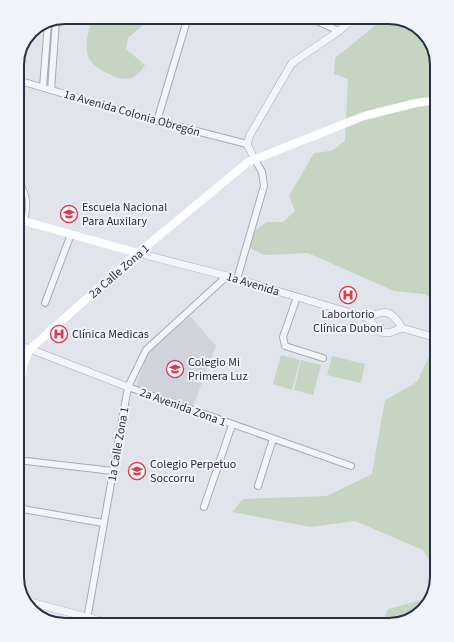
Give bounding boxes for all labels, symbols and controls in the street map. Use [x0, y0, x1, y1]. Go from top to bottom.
street label: 1a Avenida Colonia Obregón [62, 86, 202, 141]
place label: Escuela Nacional Para Auxilary [82, 199, 167, 230]
school or university icon: Escuela Nacional Para Auxilary [59, 204, 79, 224]
street label: 2a Calle Zona 1 [85, 240, 153, 303]
street label: 1a Avenida [224, 268, 281, 301]
hospital icon: Labortorio Clínica Dubon [338, 285, 358, 305]
place label: Labortorio Clínica Dubon [313, 306, 383, 337]
hospital icon: Clínica Medicas [49, 324, 69, 344]
place label: Clínica Medicas [72, 326, 149, 343]
place label: Colegio Mi Primera Luz [188, 354, 247, 385]
school or university icon: Colegio Mi Primera Luz [165, 359, 185, 379]
street label: 2a Avenida Zona 1 [137, 384, 228, 431]
street label: 1a Calle Zona 1 [104, 405, 133, 483]
place label: Colegio Perpetuo Soccorru [150, 456, 236, 487]
school or university icon: Colegio Perpetuo Soccorru [127, 461, 147, 481]

